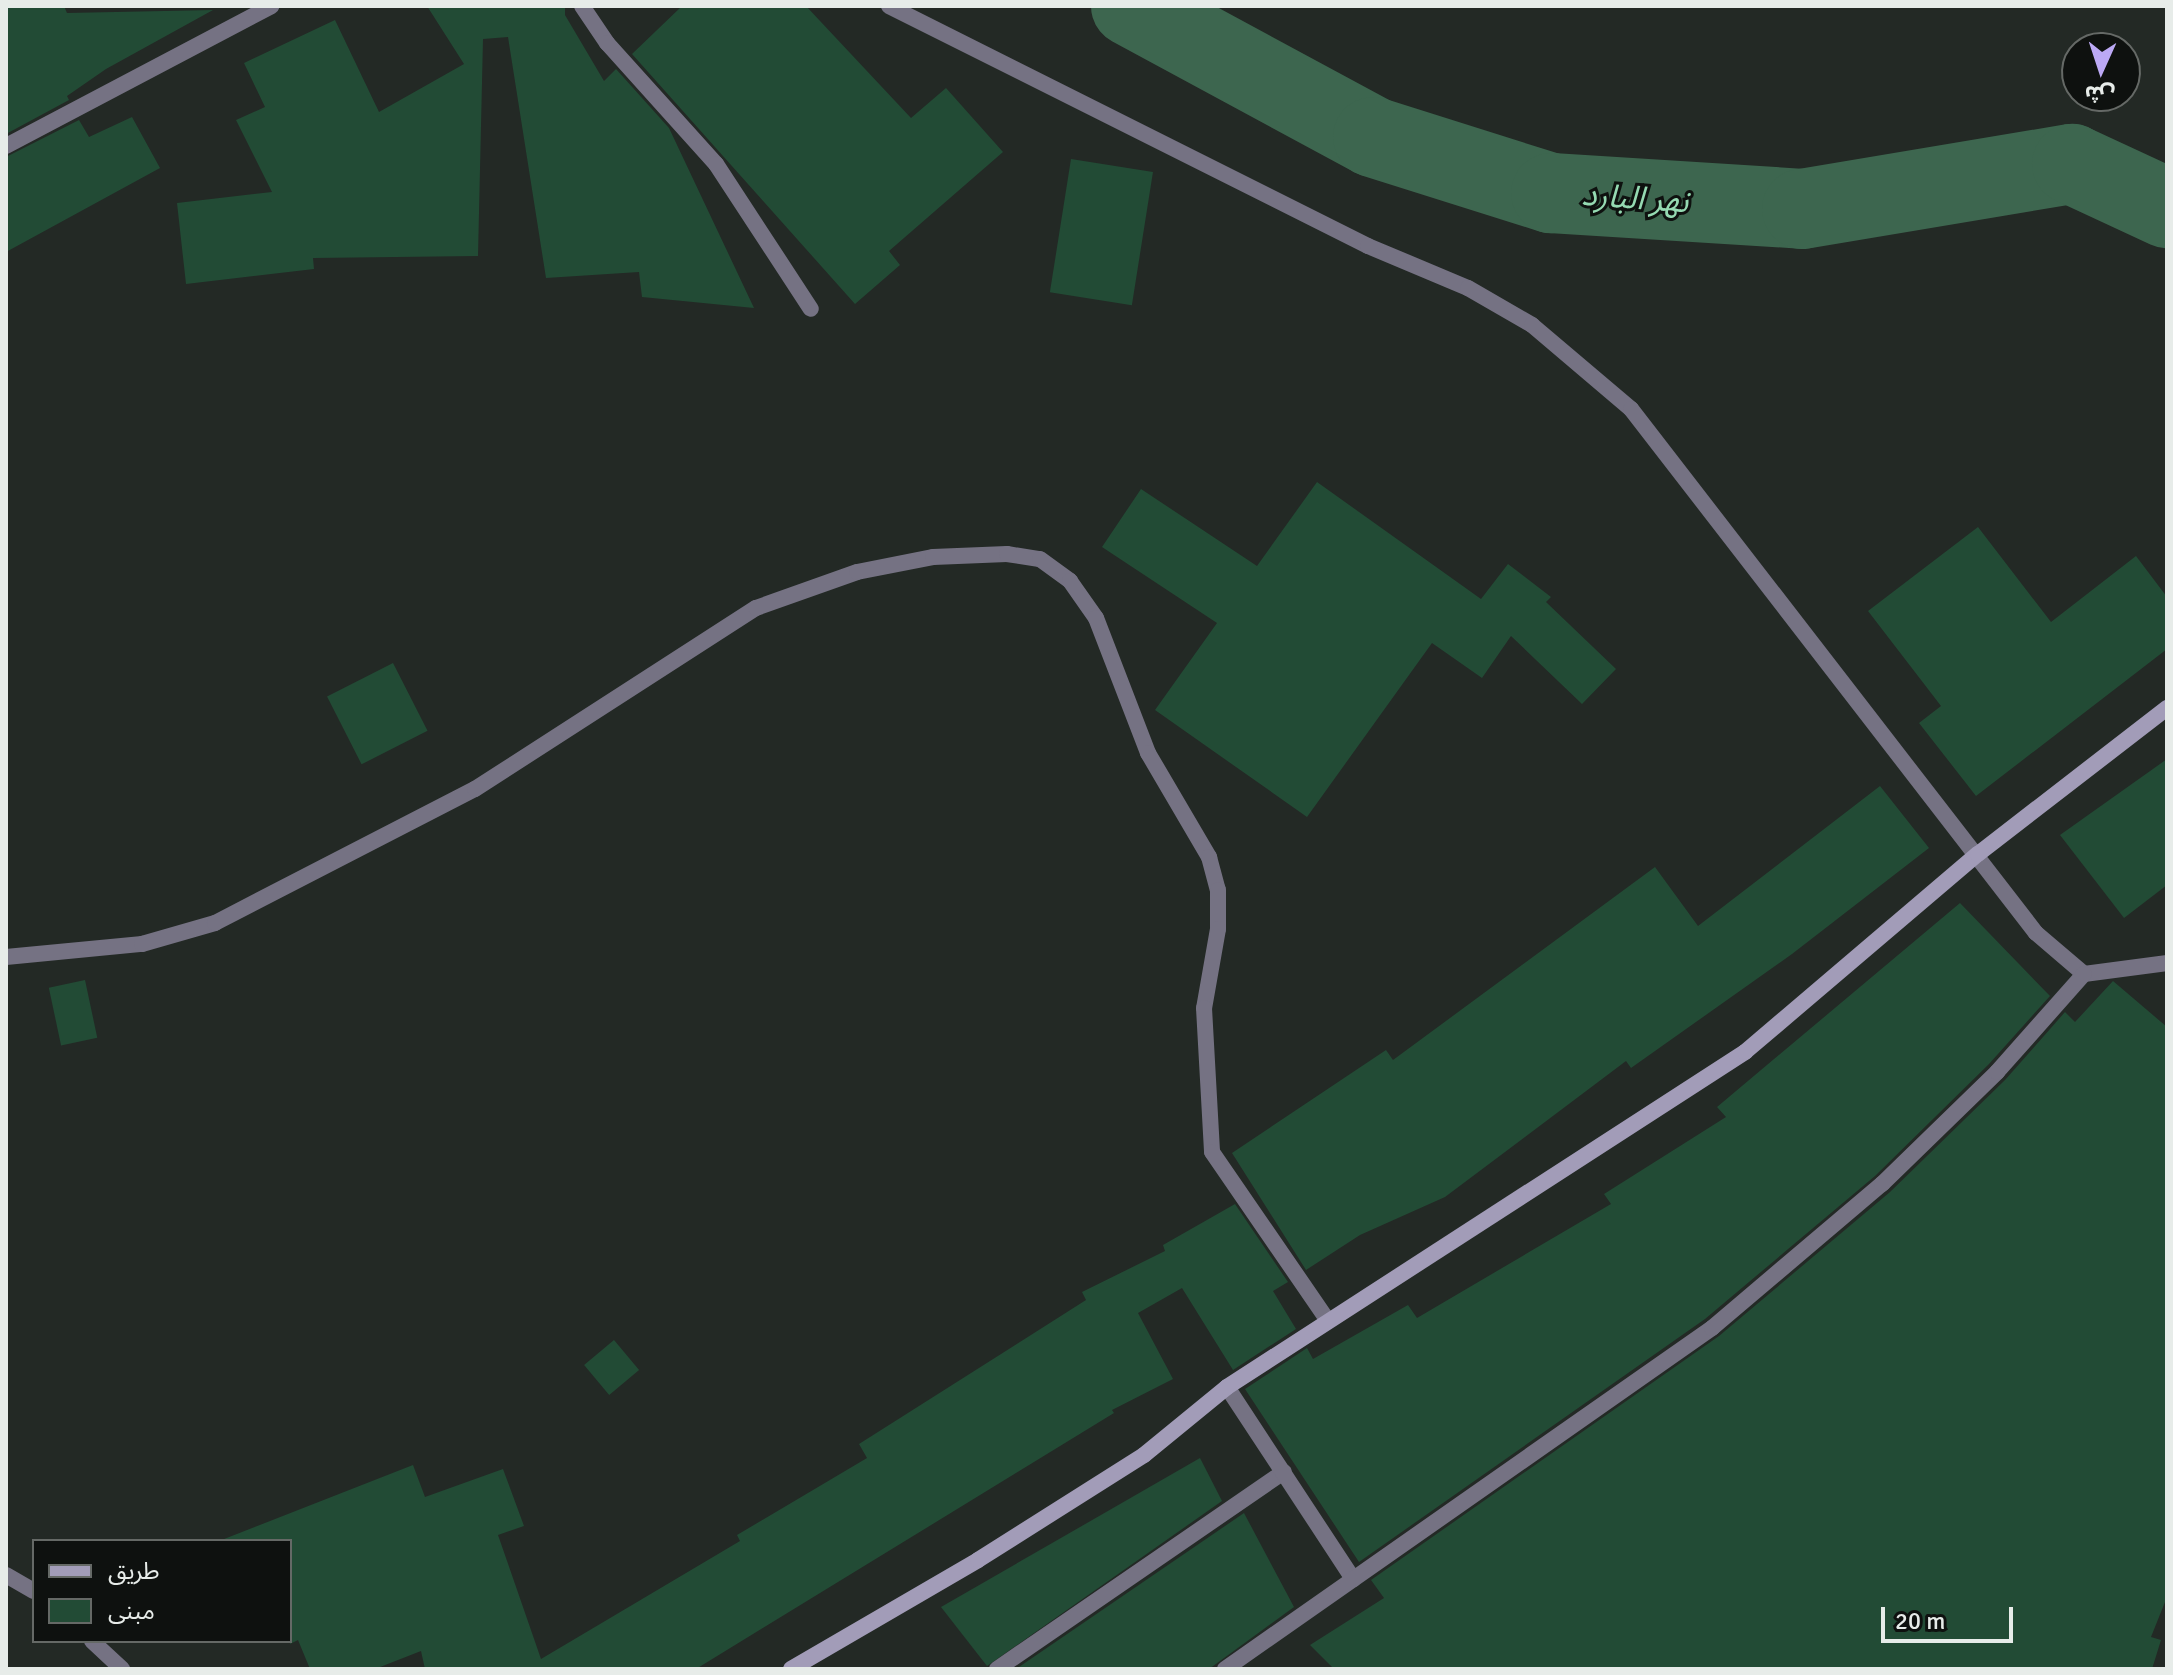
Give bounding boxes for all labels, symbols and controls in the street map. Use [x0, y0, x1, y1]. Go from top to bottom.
north arrow [2061, 32, 2141, 112]
text: ش [2084, 80, 2116, 109]
water label: نهر البارد [1580, 176, 1690, 222]
legend [32, 1539, 292, 1643]
text: طريق [108, 1556, 160, 1586]
scale bar [1885, 1591, 2017, 1641]
text: مبنى [108, 1596, 155, 1626]
text: 20 m [1895, 1606, 1945, 1636]

